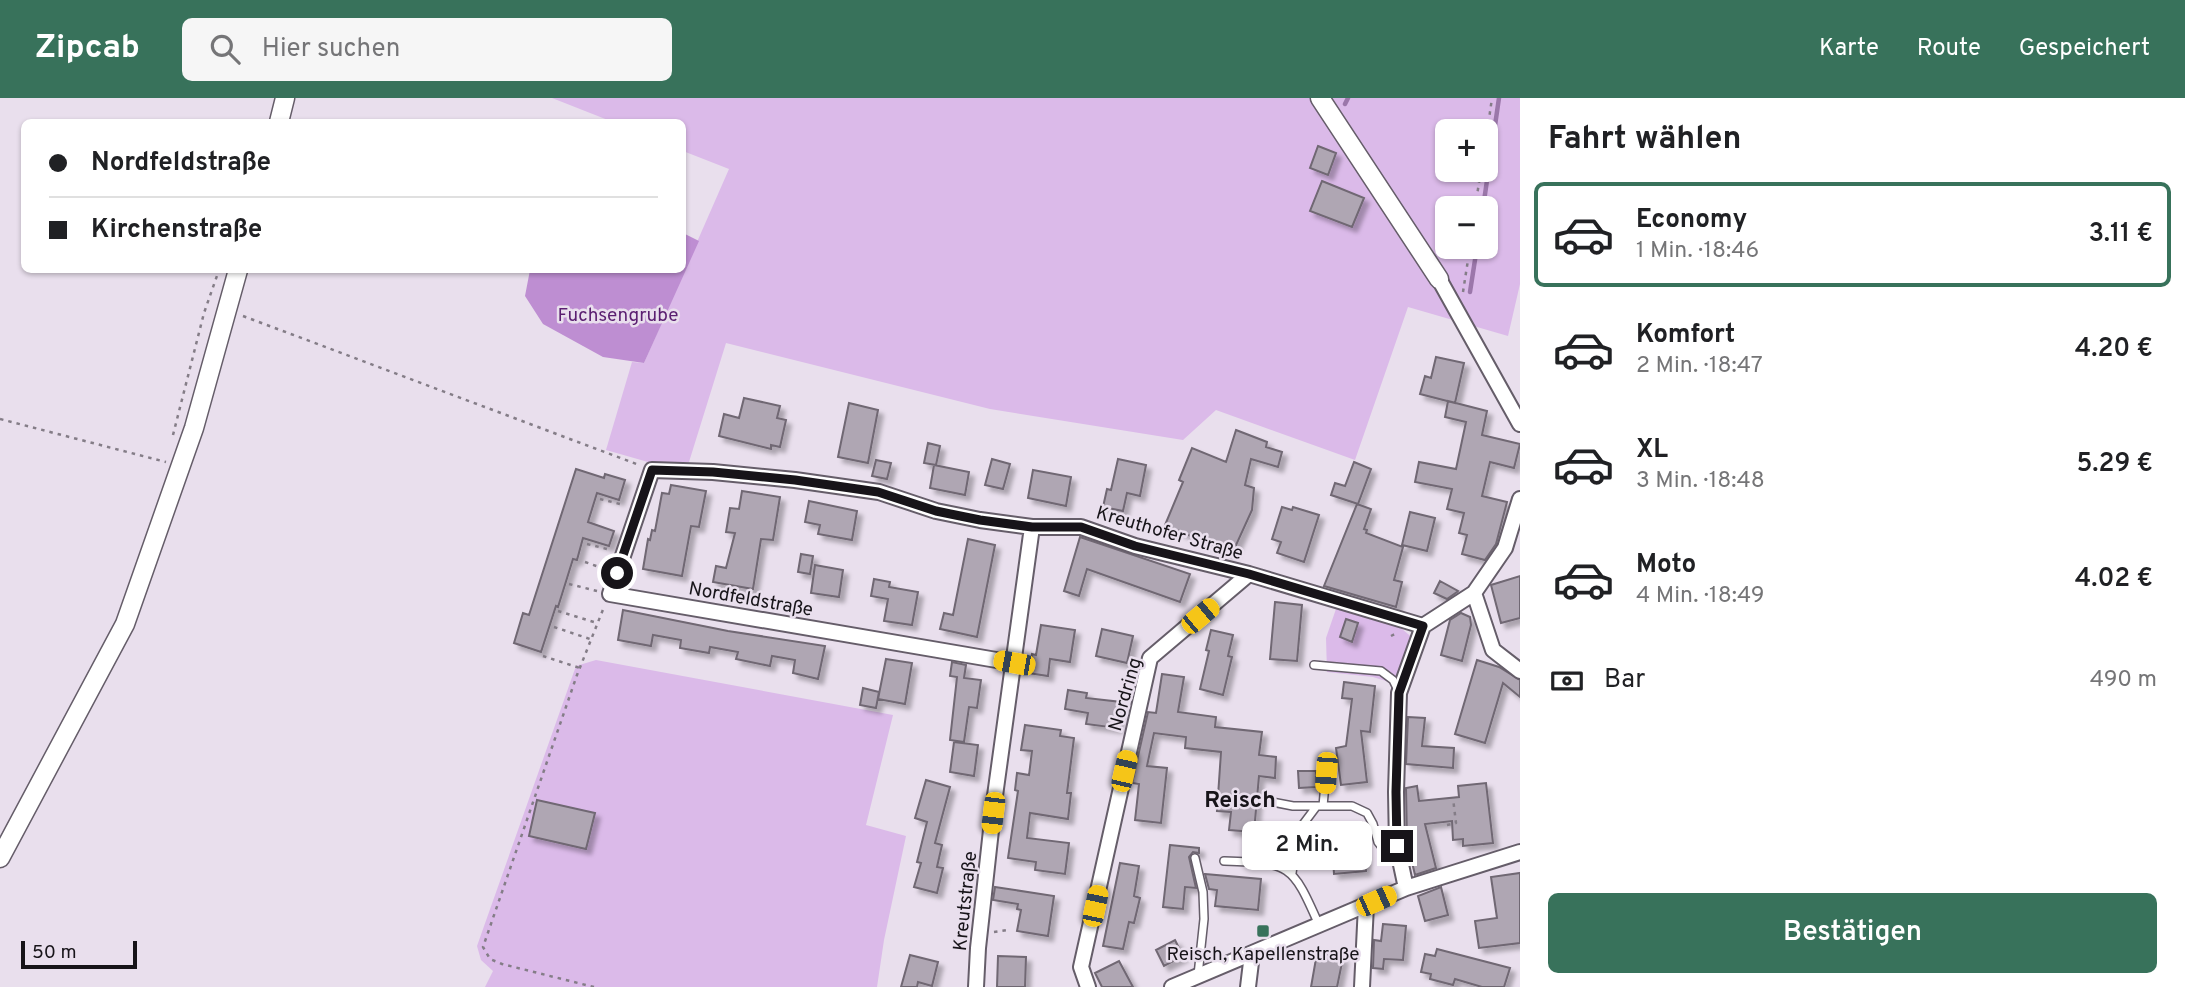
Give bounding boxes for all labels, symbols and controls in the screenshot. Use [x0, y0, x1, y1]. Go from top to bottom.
search box [182, 18, 672, 81]
text: Zipcab [35, 28, 140, 70]
icon: search [206, 30, 244, 68]
text: Hier suchen [262, 33, 400, 66]
text: Karte [1819, 34, 1879, 64]
text: Route [1917, 34, 1981, 64]
text: Gespeichert [2019, 34, 2150, 64]
map controls [1435, 119, 1498, 259]
button: + [1435, 119, 1498, 182]
text: Fahrt wählen [1548, 120, 1741, 160]
text: Nordfeldstraße [91, 147, 271, 180]
button: − [1435, 196, 1498, 259]
icon: car [1552, 203, 1615, 266]
text: Economy [1636, 204, 1747, 237]
text: Kirchenstraße [91, 214, 262, 247]
text: 3.11 € [2089, 218, 2153, 251]
text: 1 Min. · 18:46 [1636, 237, 1759, 266]
park label: Fuchsengrube [558, 304, 678, 328]
icon: car [1552, 318, 1615, 381]
text: Komfort [1636, 319, 1735, 352]
text: 4.20 € [2075, 333, 2153, 366]
text: 2 Min. · 18:47 [1636, 352, 1763, 381]
icon: car [1552, 433, 1615, 496]
text: XL [1636, 434, 1668, 467]
text: 5.29 € [2076, 448, 2153, 481]
text: 3 Min. · 18:48 [1636, 467, 1765, 496]
street label: Kreuthofer Straße [1093, 501, 1246, 566]
icon: car [1552, 548, 1615, 611]
text: Moto [1636, 549, 1696, 582]
route start [601, 557, 633, 589]
text: 4.02 € [2075, 563, 2153, 596]
street label: Nordfeldstraße [686, 577, 815, 623]
text: 4 Min. · 18:49 [1636, 582, 1765, 611]
car [1178, 594, 1223, 638]
car [992, 649, 1037, 677]
street label: Nordring [1104, 655, 1148, 734]
icon: cash [1548, 662, 1586, 700]
text: Bar [1604, 664, 1645, 697]
text: 490 m [2090, 666, 2157, 695]
car [1110, 748, 1139, 794]
car [1315, 751, 1338, 795]
district label: Reisch [1204, 787, 1276, 816]
car [981, 791, 1006, 835]
callout: 2 Min. [1243, 822, 1372, 870]
route end [1381, 830, 1413, 862]
text: 2 Min. [1275, 831, 1339, 860]
street label: Kreutstraße [949, 850, 983, 952]
car [1081, 883, 1110, 929]
car [1353, 883, 1400, 919]
button: Bestätigen [1548, 893, 2157, 973]
marker: Reisch, Kapellenstraße [1255, 923, 1271, 939]
scale bar [21, 938, 136, 970]
text: 50 m [32, 941, 77, 965]
place label: Reisch, Kapellenstraße [1167, 943, 1359, 967]

